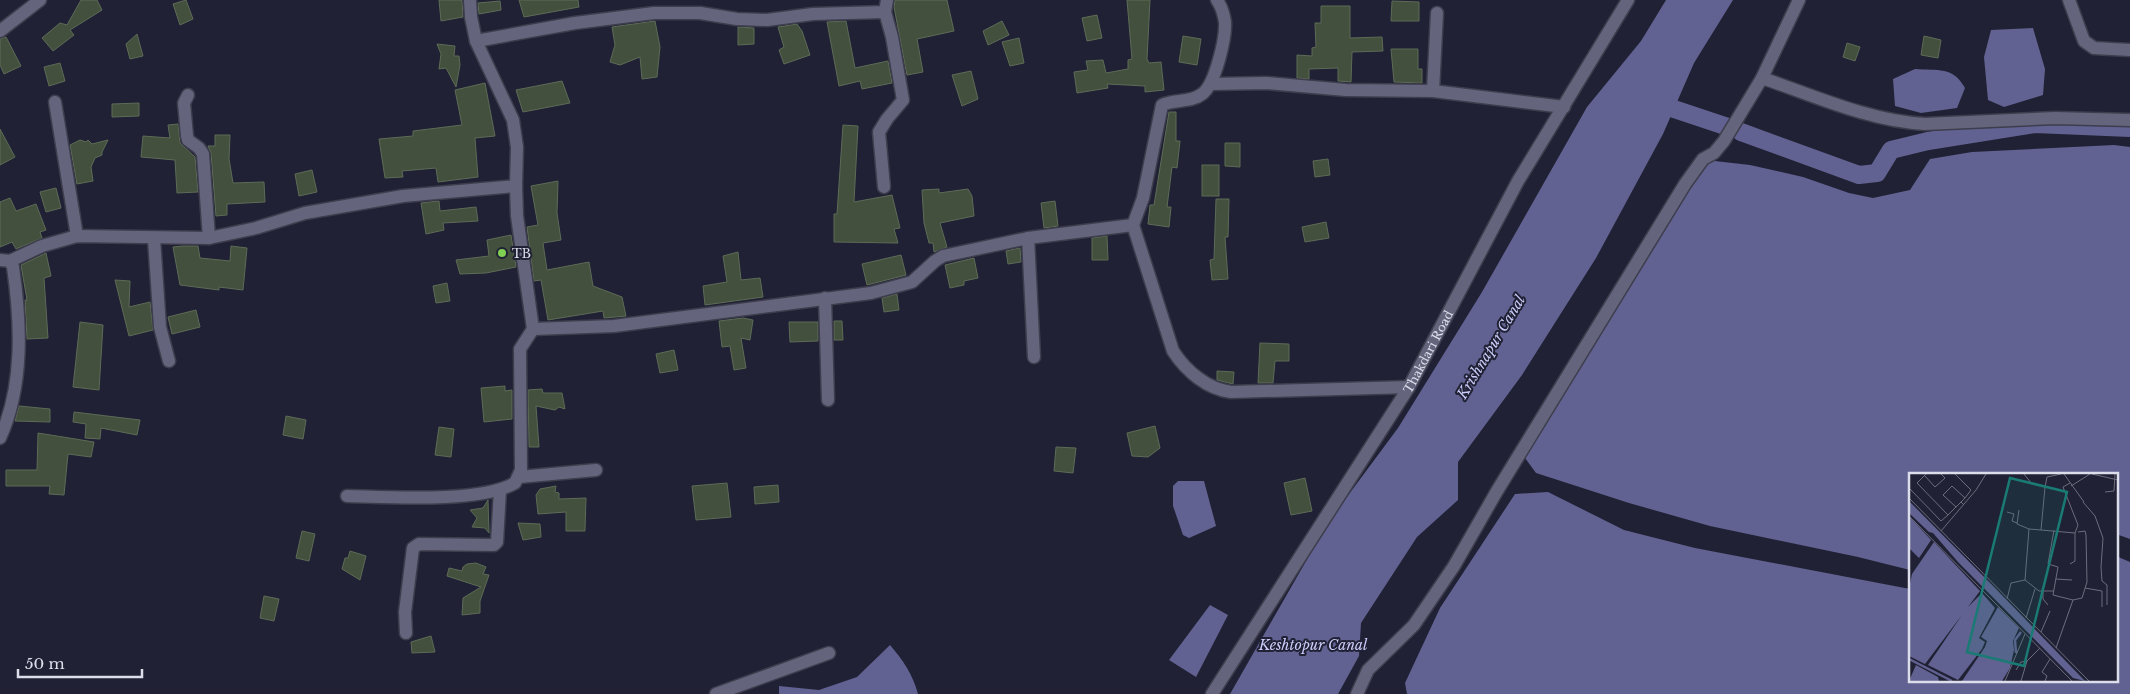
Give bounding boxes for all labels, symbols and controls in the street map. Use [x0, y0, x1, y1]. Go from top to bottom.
place label: TB [512, 246, 531, 261]
marker: TB [496, 247, 508, 259]
water label: Krishnapur Canal [1453, 292, 1529, 403]
street label: Thakdari Road [1400, 307, 1456, 396]
inset map [1909, 473, 2118, 682]
water label: Keshtopur Canal [1258, 636, 1368, 654]
scale bar [18, 646, 141, 678]
text: 50 m [25, 654, 65, 673]

